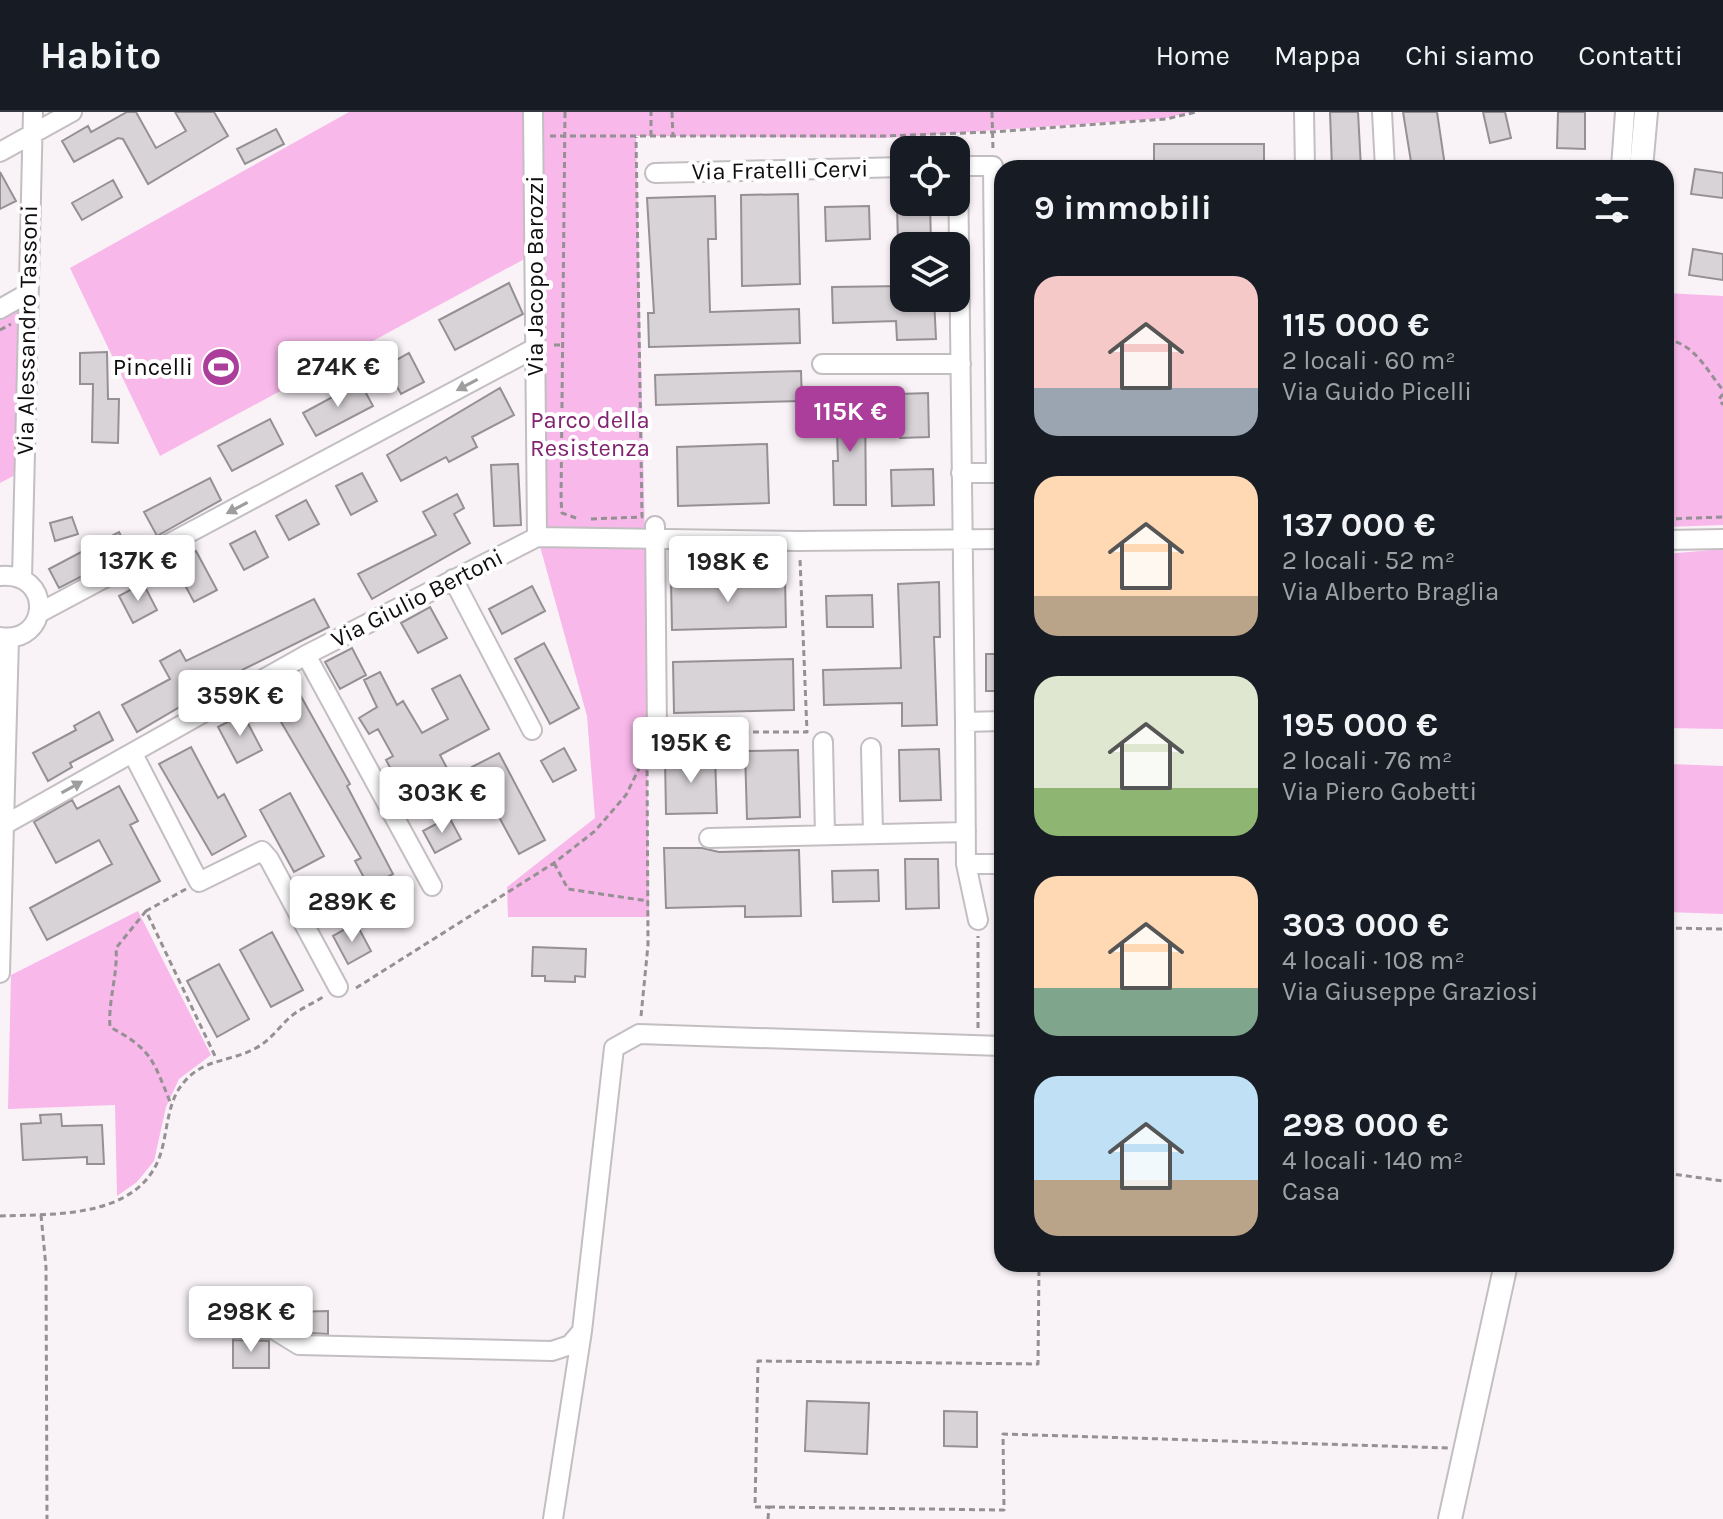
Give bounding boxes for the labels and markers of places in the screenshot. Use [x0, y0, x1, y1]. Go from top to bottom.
pin: 274K € [273, 341, 403, 409]
sports icon: Pincelli [200, 346, 242, 388]
place label: Pincelli [113, 353, 193, 381]
pin: 115K € [785, 386, 915, 454]
pin: 137K € [73, 535, 203, 603]
pin: 198K € [663, 536, 793, 604]
pin: 359K € [175, 670, 305, 738]
pin: 195K € [626, 717, 756, 785]
pin: 303K € [377, 767, 507, 835]
pin: 289K € [287, 876, 417, 944]
pin: 298K € [186, 1286, 316, 1354]

